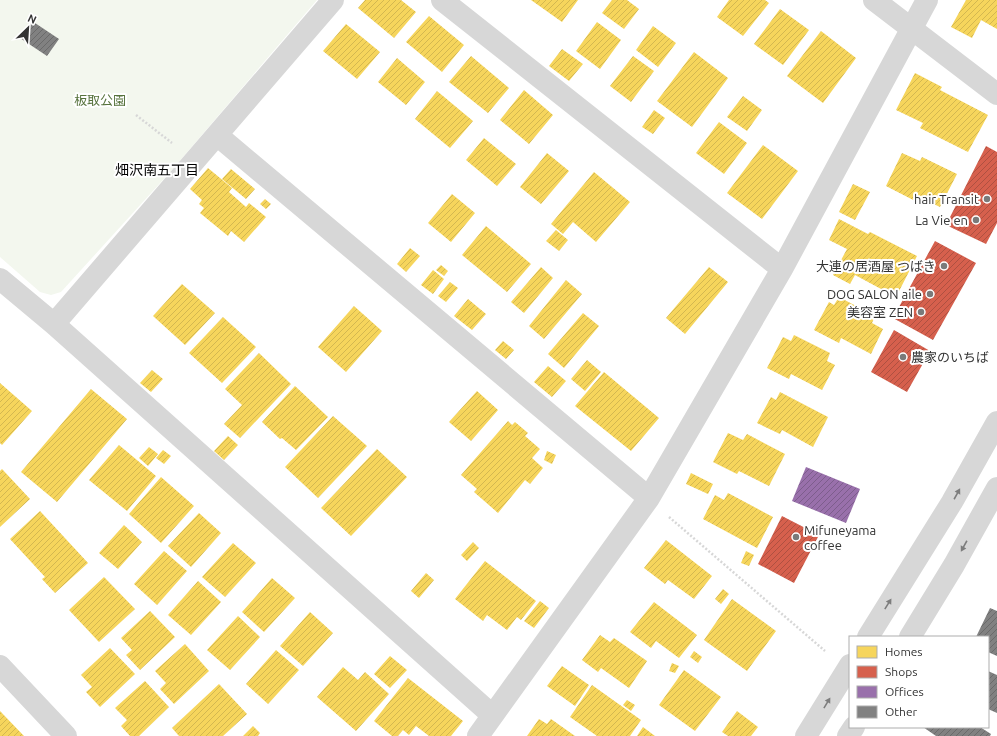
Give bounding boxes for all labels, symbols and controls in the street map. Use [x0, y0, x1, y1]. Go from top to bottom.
north arrow [8, 8, 48, 48]
text: N [26, 12, 38, 26]
park label: 板取公園 [74, 93, 126, 107]
district label: 畑沢南五丁目 [115, 162, 199, 178]
place label: hair Transit [914, 192, 979, 206]
marker: hair Transit [982, 194, 992, 204]
place label: La Vie en [915, 213, 968, 227]
marker: La Vie en [971, 215, 981, 225]
place label: 大連の居酒屋 つばき [816, 259, 936, 273]
marker: 大連の居酒屋 つばき [939, 261, 949, 271]
place label: DOG SALON aile [827, 287, 922, 301]
marker: DOG SALON aile [925, 289, 935, 299]
place label: 美容室 ZEN [847, 305, 913, 319]
marker: 美容室 ZEN [916, 307, 926, 317]
place label: 農家のいちば [911, 350, 989, 364]
marker: 農家のいちば [898, 352, 908, 362]
one-way arrow [953, 488, 960, 499]
place label: Mifuneyama coffee [804, 523, 876, 552]
marker: Mifuneyama coffee [791, 532, 801, 542]
one-way arrow [961, 541, 968, 552]
one-way arrow [885, 598, 892, 610]
legend [849, 636, 989, 728]
text: Homes [885, 645, 923, 658]
text: Shops [885, 665, 917, 678]
text: Offices [885, 685, 924, 698]
one-way arrow [823, 697, 830, 709]
text: Other [885, 705, 918, 718]

